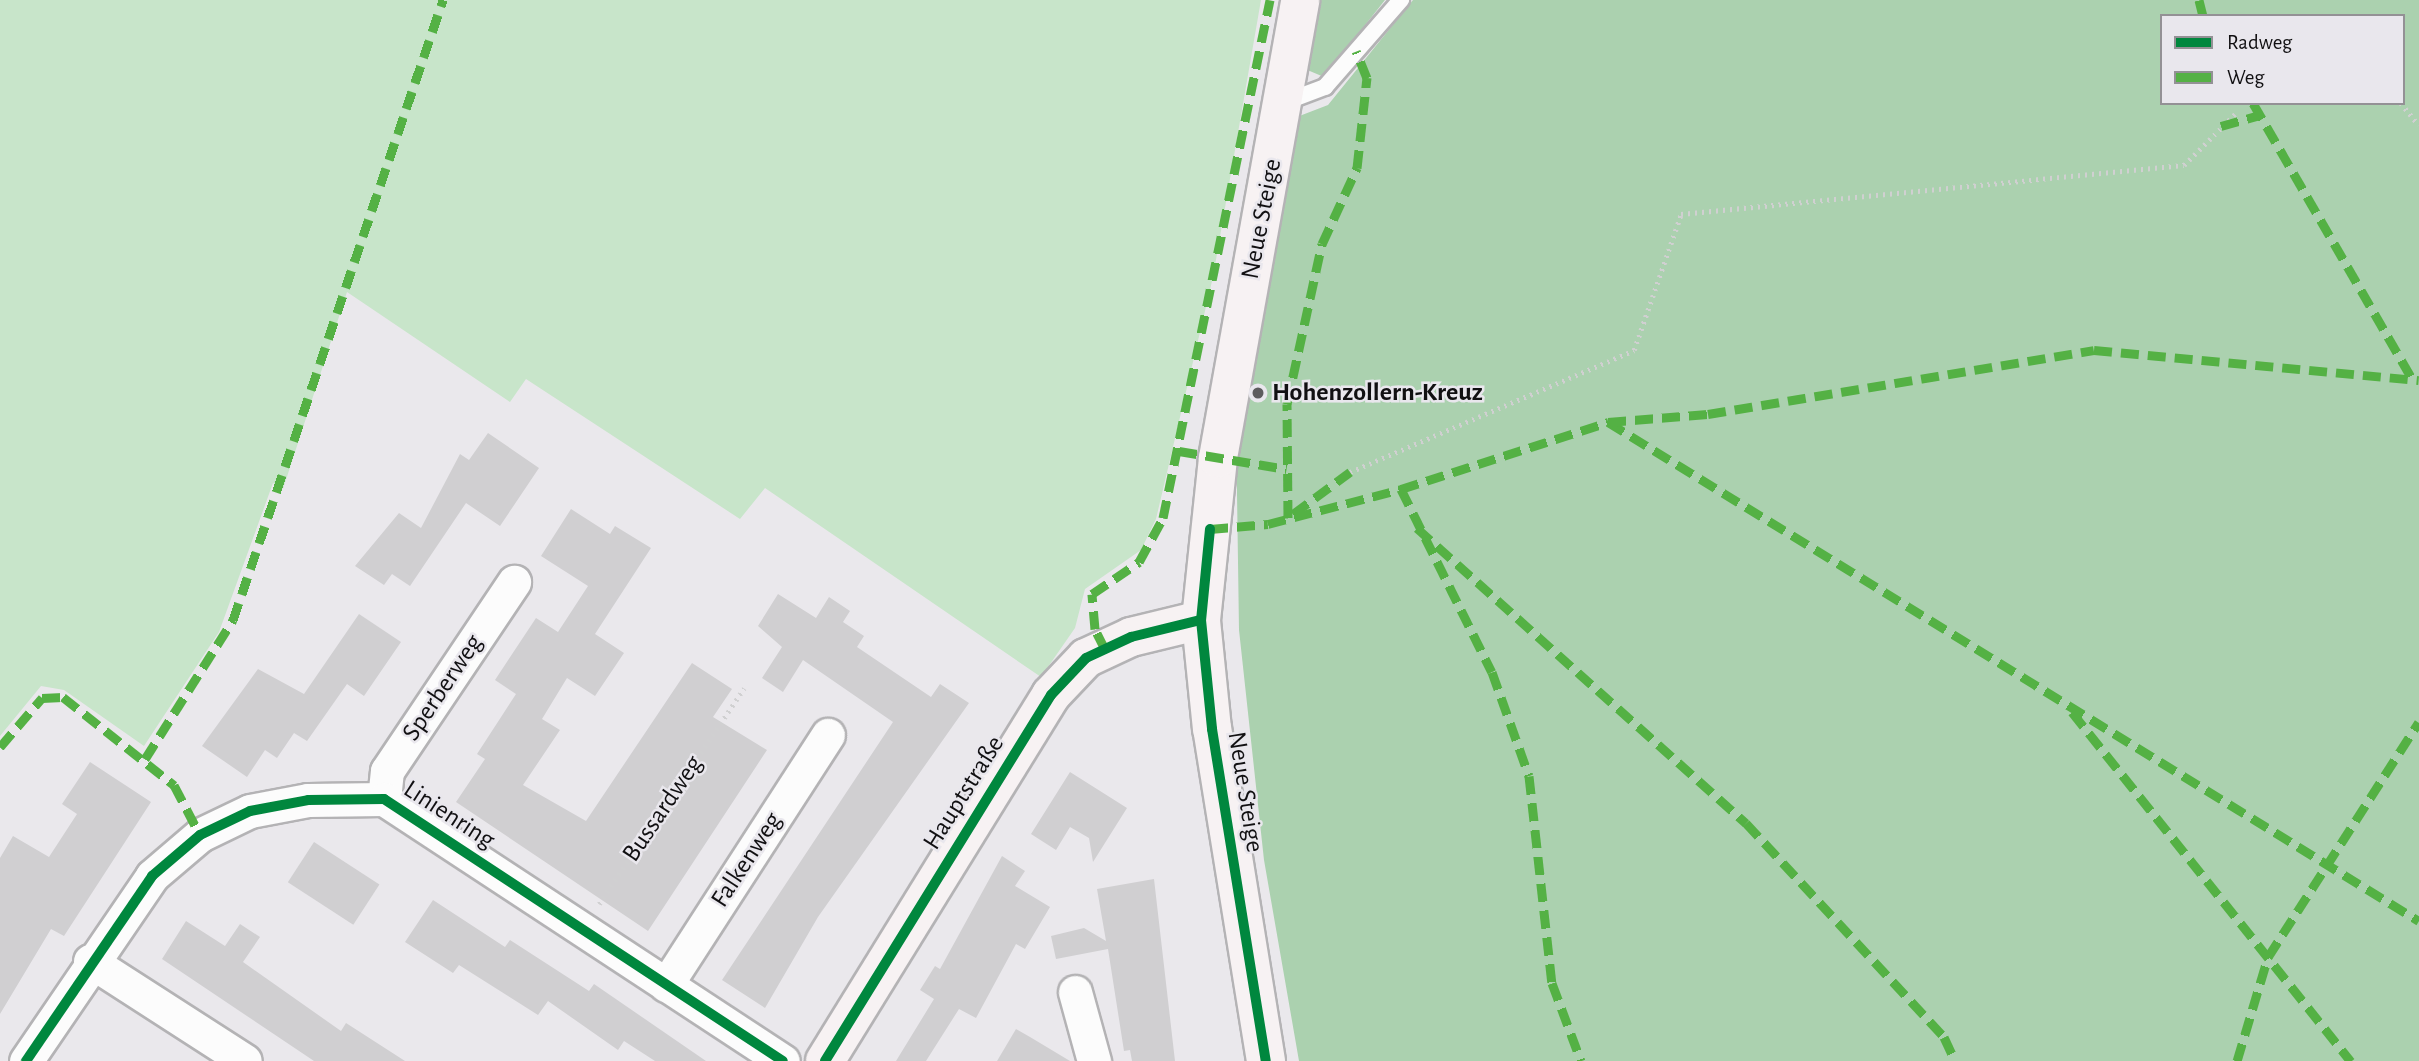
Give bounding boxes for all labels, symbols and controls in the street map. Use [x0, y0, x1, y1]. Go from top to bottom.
legend [2160, 14, 2405, 105]
text: Radweg [2227, 32, 2292, 53]
text: Weg [2227, 67, 2265, 88]
street label: Neue Steige [1235, 156, 1289, 282]
place label: Hohenzollern-Kreuz [1272, 377, 1483, 409]
marker: Hohenzollern-Kreuz [1250, 385, 1266, 401]
street label: Sperberweg [396, 629, 490, 747]
street label: Neue Steige [1220, 729, 1270, 855]
street label: Hauptstraße [917, 730, 1011, 856]
street label: Bussardweg [616, 750, 710, 868]
street label: Linienring [397, 774, 501, 856]
street label: Falkenweg [705, 807, 789, 913]

